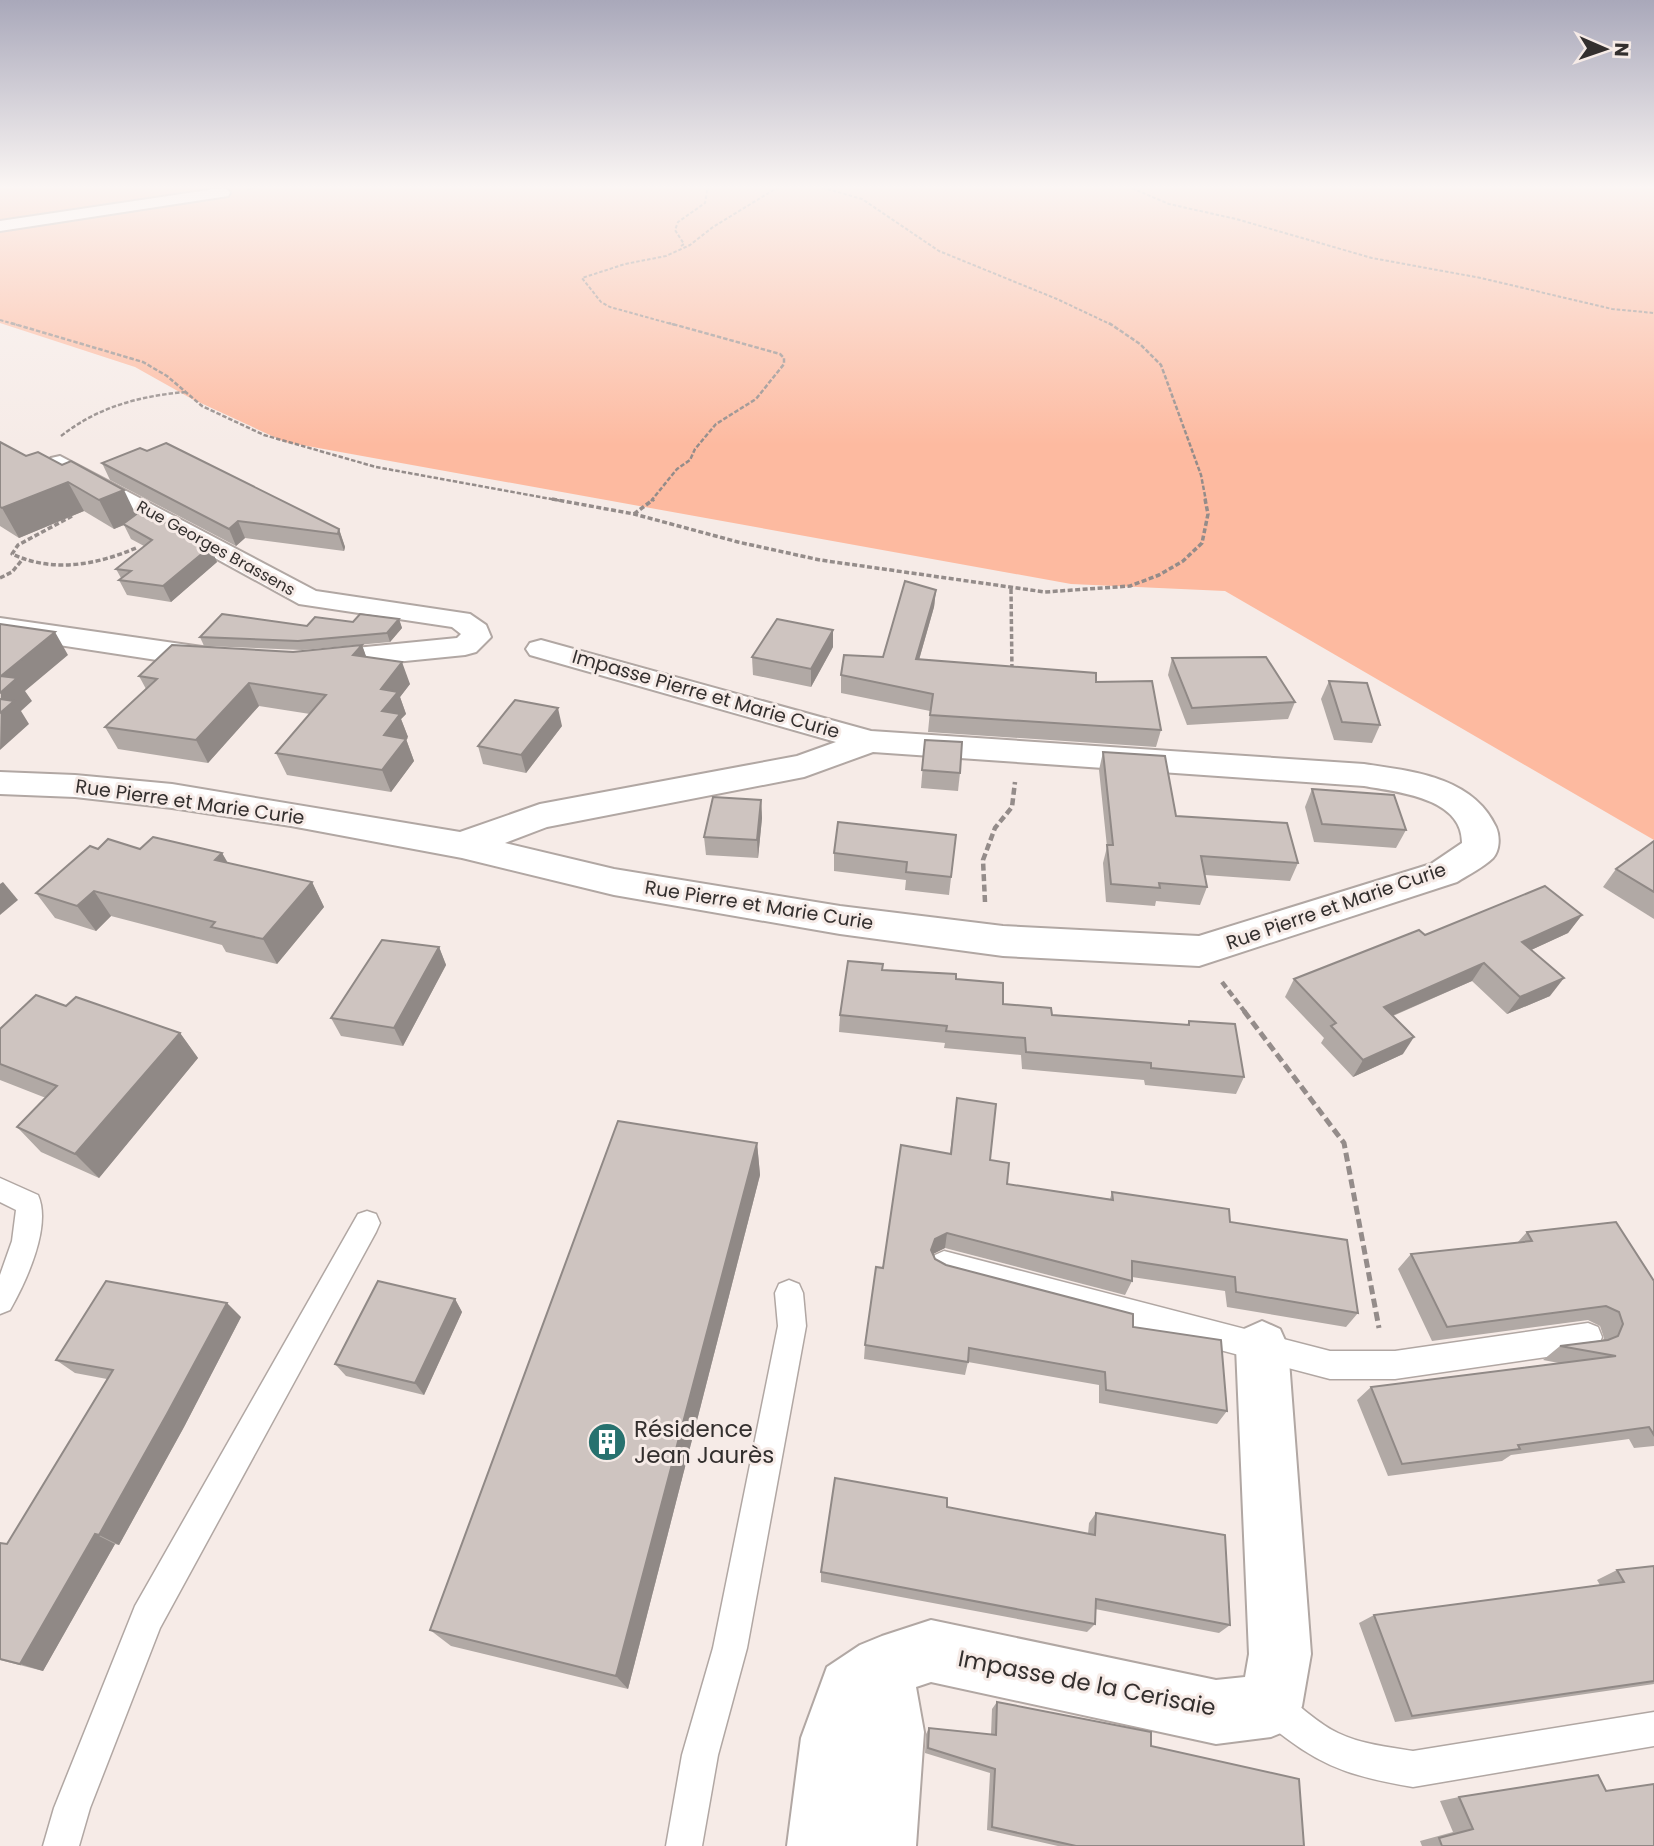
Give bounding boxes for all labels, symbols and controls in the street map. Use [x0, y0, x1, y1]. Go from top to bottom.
north arrow [1570, 14, 1640, 84]
text: N [1608, 42, 1635, 57]
street label: Rue Georges Brassens [133, 495, 299, 601]
street label: Impasse Pierre et Marie Curie [569, 643, 843, 745]
street label: Rue Pierre et Marie Curie [74, 773, 306, 831]
street label: Rue Pierre et Marie Curie [1222, 856, 1450, 956]
street label: Rue Pierre et Marie Curie [643, 874, 875, 936]
place label: Résidence Jean Jaurès [634, 1413, 774, 1471]
building icon: Résidence Jean Jaurès [586, 1421, 628, 1463]
street label: Impasse de la Cerisaie [955, 1642, 1219, 1724]

